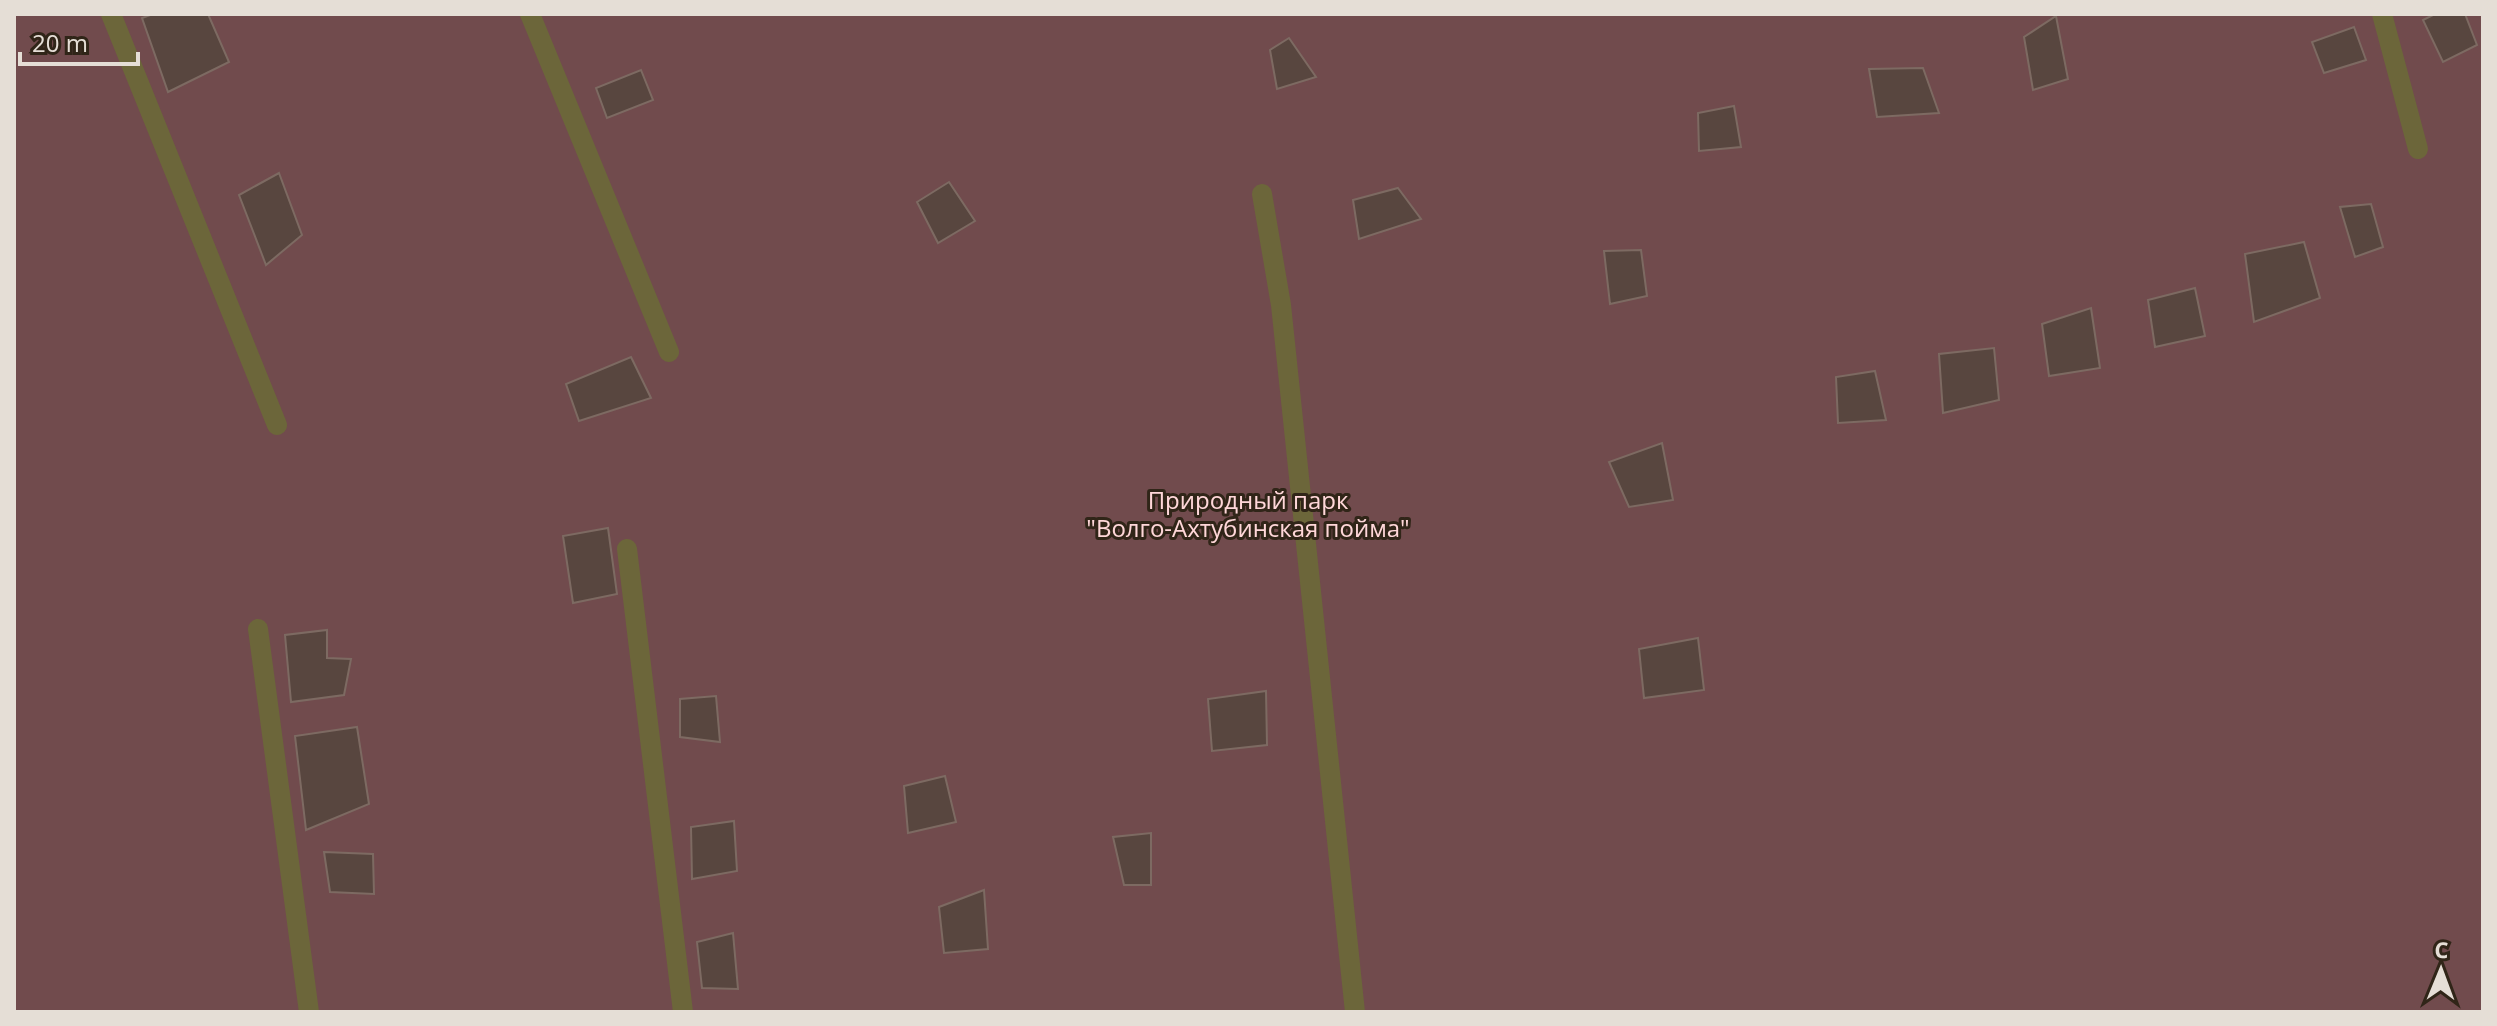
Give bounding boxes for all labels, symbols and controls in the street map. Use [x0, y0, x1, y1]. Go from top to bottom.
scale bar [20, 16, 138, 66]
text: 20 m [32, 26, 88, 59]
park label: Природный парк "Волго-Ахтубинская пойма" [1086, 483, 1410, 544]
north arrow [2401, 930, 2481, 1010]
text: С [2434, 934, 2449, 964]

